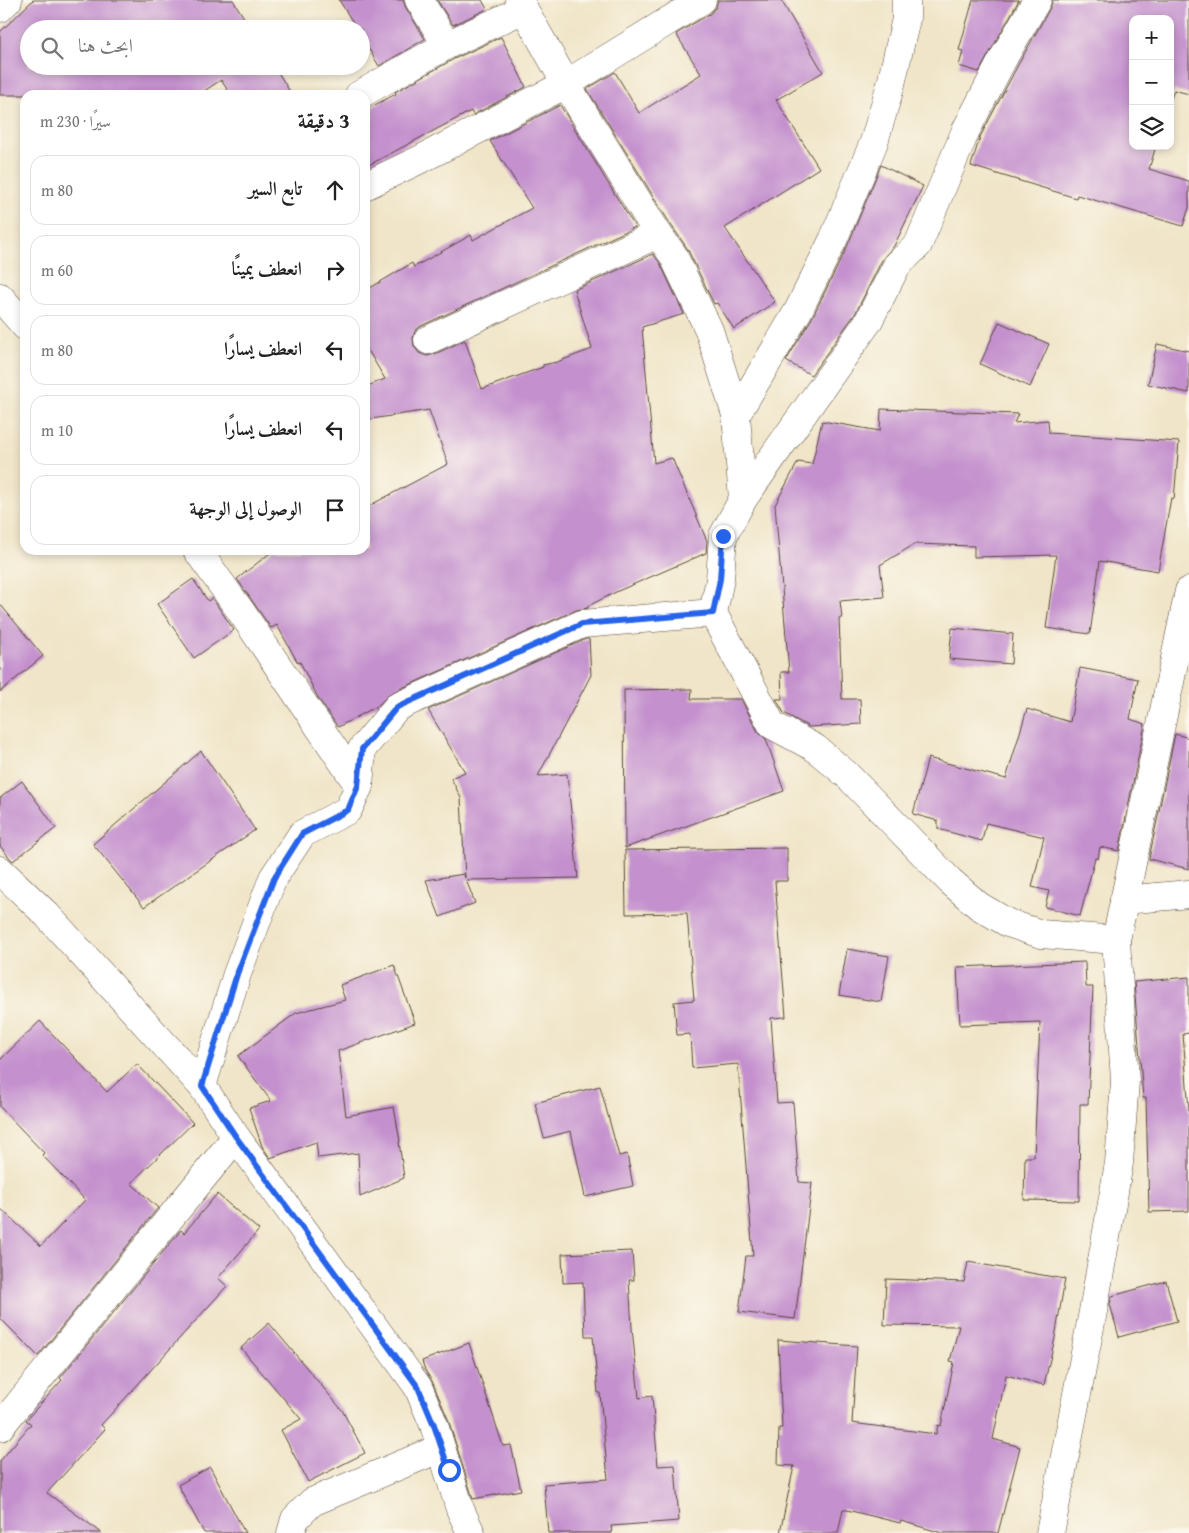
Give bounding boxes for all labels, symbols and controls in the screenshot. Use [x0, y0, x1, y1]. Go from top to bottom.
map controls [1129, 15, 1174, 150]
button: + [1129, 15, 1174, 60]
search box [20, 20, 370, 75]
text: ابحث هنا [78, 31, 133, 59]
icon: search [38, 34, 66, 62]
button: − [1129, 60, 1174, 105]
text: 3 دقيقة [298, 105, 350, 136]
button: layers [1129, 105, 1174, 150]
text: سيرًا · 230 m [40, 109, 111, 133]
text: تابع السير [248, 174, 302, 202]
icon: ahead [321, 176, 349, 204]
text: 80 m [41, 178, 73, 202]
text: انعطف يمينًا [232, 254, 302, 282]
icon: right [321, 256, 349, 284]
text: 60 m [41, 258, 73, 282]
text: انعطف يسارًا [224, 334, 302, 362]
icon: left [321, 336, 349, 364]
text: 80 m [41, 338, 73, 362]
text: انعطف يسارًا [224, 414, 302, 442]
icon: left [321, 416, 349, 444]
text: 10 m [41, 418, 73, 442]
text: الوصول إلى الوجهة [190, 494, 302, 522]
icon: arrive [321, 496, 349, 524]
route end [712, 525, 735, 548]
route start [438, 1459, 461, 1482]

